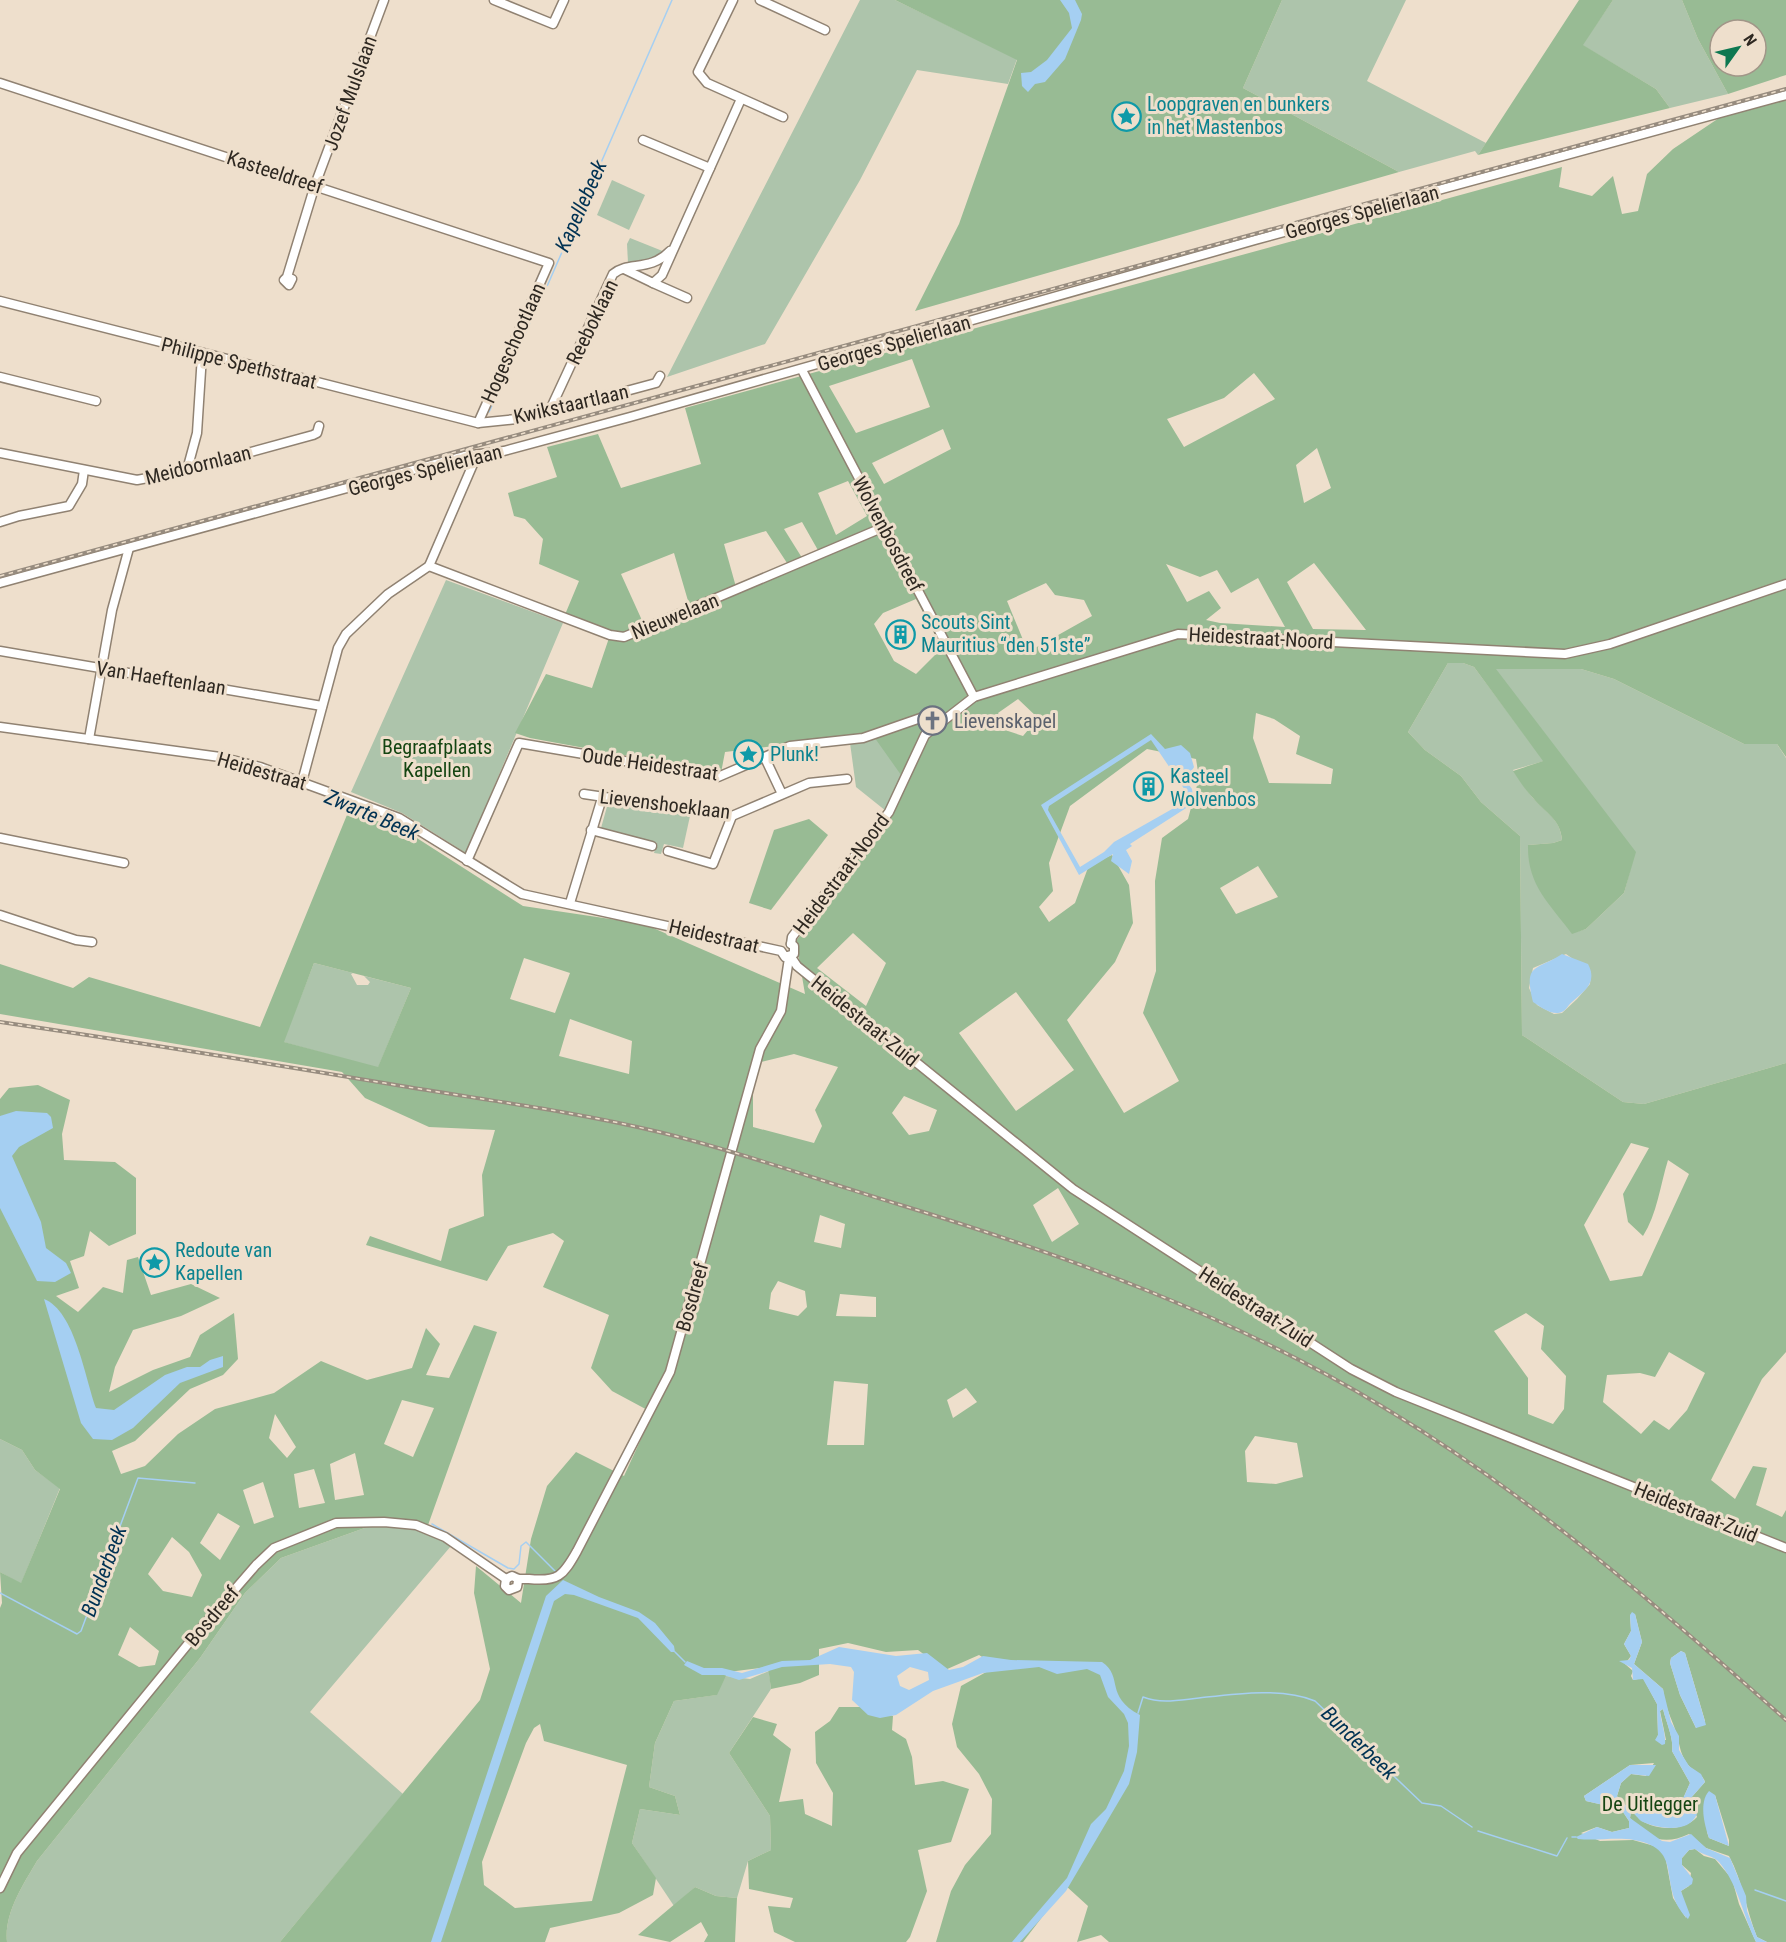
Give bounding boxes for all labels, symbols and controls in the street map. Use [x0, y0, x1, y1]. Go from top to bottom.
north arrow [1708, 18, 1768, 78]
text: N [1739, 31, 1761, 49]
street label: Jozef Mulslaan [318, 32, 382, 154]
place label: Loopgraven en bunkers in het Mastenbos [1147, 92, 1330, 139]
place icon: Loopgraven en bunkers in het Mastenbos [1110, 100, 1142, 132]
street label: Kasteeldreef [224, 145, 327, 199]
water label: Kapellebeek [550, 156, 612, 256]
street label: Georges Spelierlaan [1283, 180, 1441, 244]
street label: Reeboklaan [561, 276, 623, 368]
street label: Hogeschootlaan [476, 279, 550, 407]
street label: Georges Spelierlaan [815, 310, 973, 376]
street label: Philippe Spethstraat [159, 332, 319, 394]
street label: Kwikstaartlaan [511, 379, 631, 429]
street label: Georges Spelierlaan [346, 439, 504, 501]
street label: Meidoornlaan [143, 440, 253, 490]
street label: Wolvenbosdreef [848, 472, 929, 596]
street label: Nieuwelaan [628, 588, 722, 644]
place label: Scouts Sint Mauritius “den 51ste” [921, 610, 1090, 657]
building icon: Scouts Sint Mauritius “den 51ste” [884, 618, 916, 650]
street label: Heidestraat-Noord [1188, 622, 1334, 654]
street label: Van Haeftenlaan [95, 656, 227, 700]
church icon: Lievenskapel [917, 705, 949, 737]
place label: Lievenskapel [954, 709, 1056, 733]
park label: Begraafplaats Kapellen [382, 735, 492, 782]
place icon: Plunk! [733, 738, 765, 770]
place label: Plunk! [770, 742, 819, 766]
street label: Oude Heidestraat [580, 743, 720, 785]
street label: Heidestraat [215, 747, 309, 795]
place label: Kasteel Wolvenbos [1170, 764, 1256, 811]
building icon: Kasteel Wolvenbos [1133, 771, 1165, 803]
water label: Zwarte Beek [320, 784, 423, 846]
street label: Lievenshoeklaan [598, 784, 732, 824]
street label: Heidestraat-Noord [788, 809, 894, 939]
street label: Heidestraat [667, 914, 761, 958]
street label: Heidestraat-Zuid [807, 970, 923, 1072]
place label: Redoute van Kapellen [175, 1238, 272, 1285]
place icon: Redoute van Kapellen [138, 1246, 170, 1278]
street label: Bosdreef [671, 1259, 714, 1334]
street label: Heidestraat-Zuid [1195, 1261, 1317, 1353]
street label: Heidestraat-Zuid [1631, 1476, 1761, 1548]
water label: Bunderbeek [76, 1521, 132, 1620]
street label: Bosdreef [180, 1581, 244, 1651]
water label: Bunderbeek [1316, 1701, 1402, 1785]
park label: De Uitlegger [1602, 1792, 1698, 1816]

